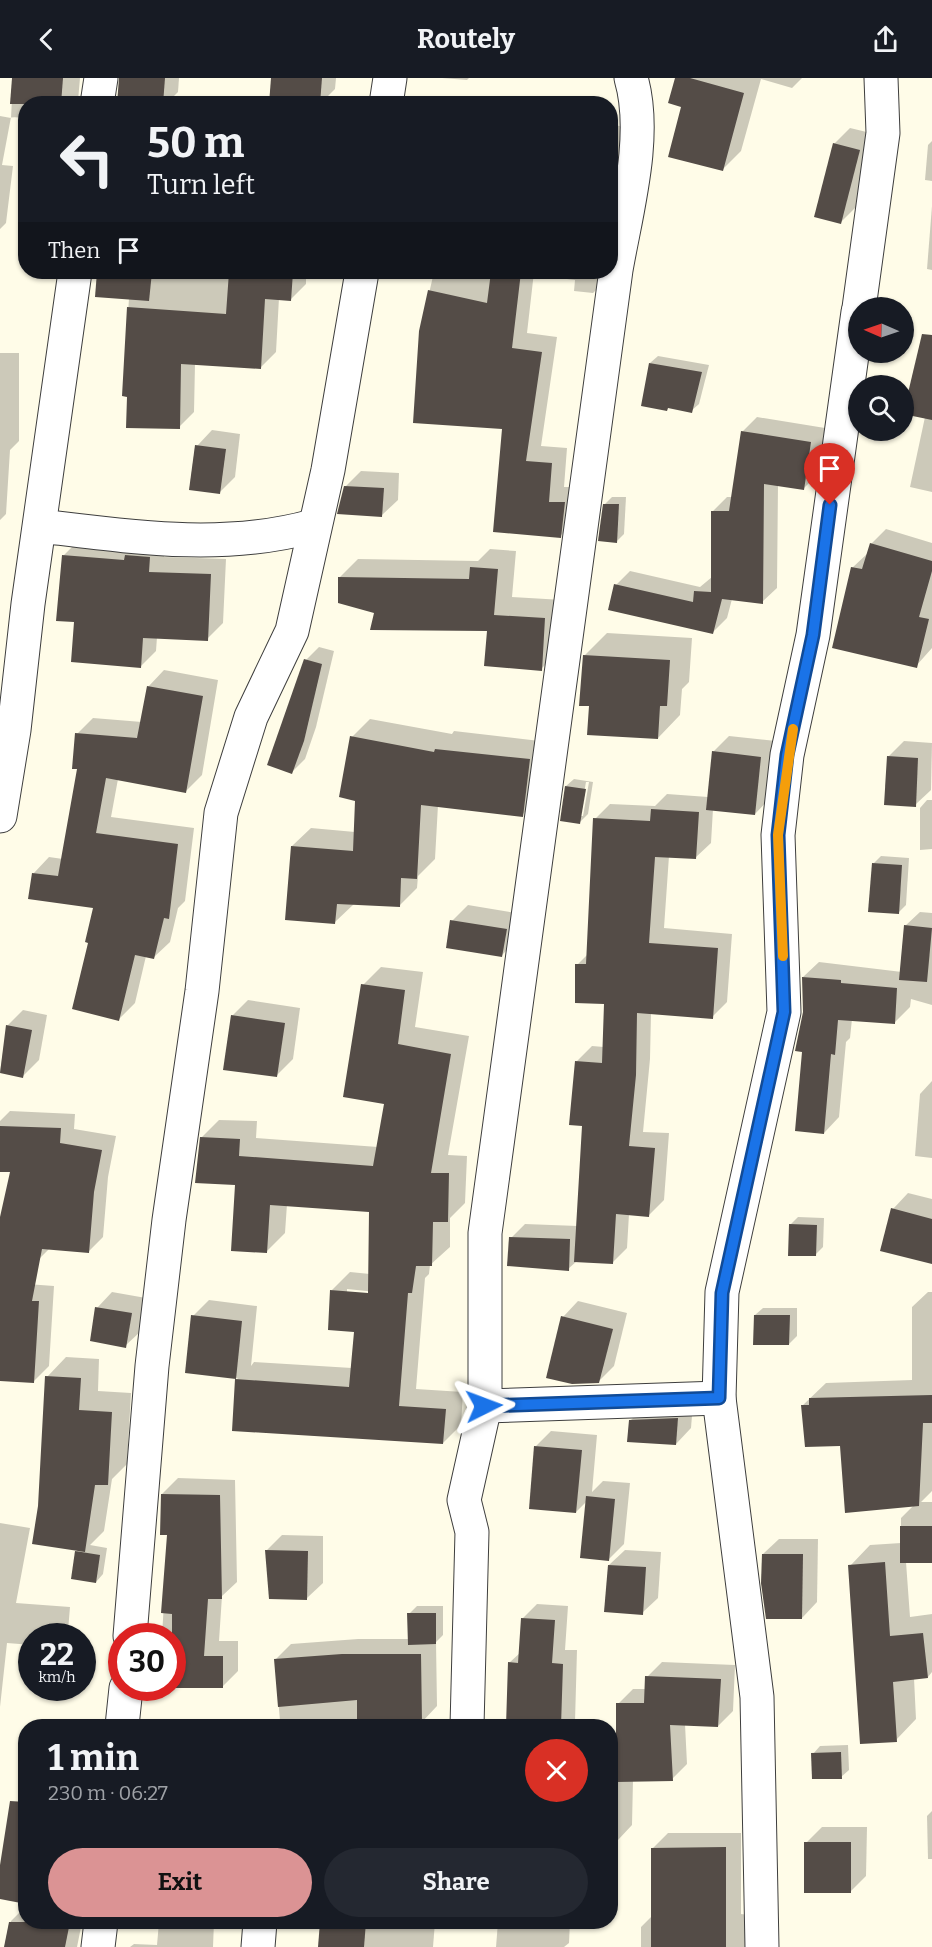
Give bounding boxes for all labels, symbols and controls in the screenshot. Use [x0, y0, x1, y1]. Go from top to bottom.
icon: back [30, 23, 63, 56]
text: Routely [417, 23, 515, 55]
icon: share [869, 23, 902, 56]
text: 50 m [147, 118, 244, 168]
icon: left [48, 120, 126, 198]
text: Turn left [147, 169, 255, 201]
icon: arrive [112, 234, 145, 267]
text: Then [48, 237, 100, 264]
north arrow [848, 297, 914, 363]
map controls [848, 297, 914, 441]
button: search [848, 375, 914, 441]
pin [804, 443, 855, 505]
icon: arrive [813, 452, 846, 485]
position arrow [452, 1374, 516, 1438]
speed limit sign: 30 [108, 1623, 186, 1701]
text: 22 [40, 1637, 74, 1673]
text: km/h [38, 1668, 76, 1686]
text: 1 min [48, 1736, 139, 1780]
button: close [525, 1739, 588, 1802]
text: 230 m · 06:27 [48, 1781, 168, 1805]
button: Exit [48, 1848, 312, 1917]
button: Share [324, 1848, 588, 1917]

